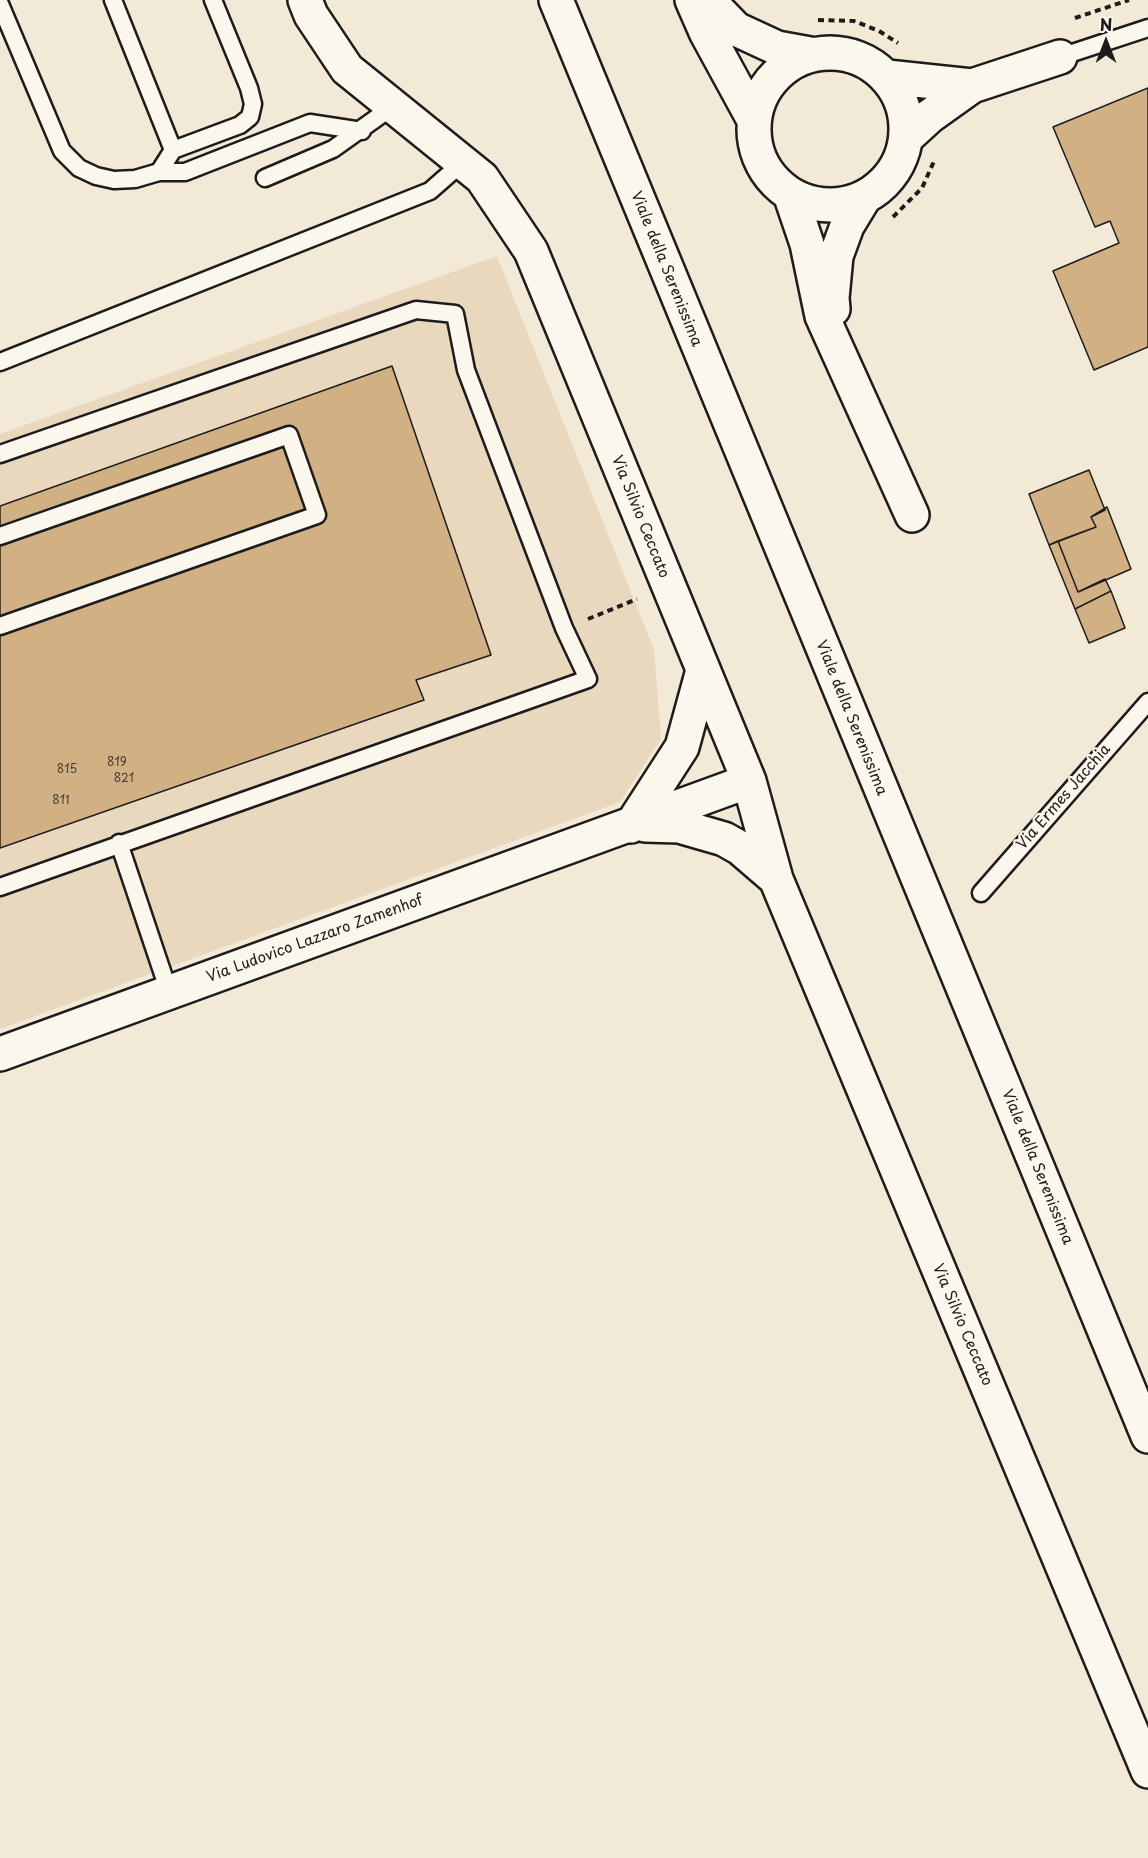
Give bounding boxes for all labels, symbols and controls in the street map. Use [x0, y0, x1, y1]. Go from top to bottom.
north arrow [1076, 12, 1136, 72]
text: N [1100, 12, 1112, 36]
street label: Viale della Serenissima [627, 189, 705, 349]
street label: Via Silvio Ceccato [607, 453, 673, 581]
street label: Viale della Serenissima [812, 638, 890, 798]
street label: Via Ermes Jacchia [1013, 741, 1115, 853]
house number: 819 [107, 756, 127, 770]
house number: 815 [57, 763, 77, 777]
house number: 821 [114, 772, 134, 786]
house number: 811 [52, 794, 70, 808]
street label: Via Ludovico Lazzaro Zamenhof [204, 891, 426, 987]
street label: Viale della Serenissima [998, 1087, 1076, 1247]
street label: Via Silvio Ceccato [928, 1261, 996, 1389]

